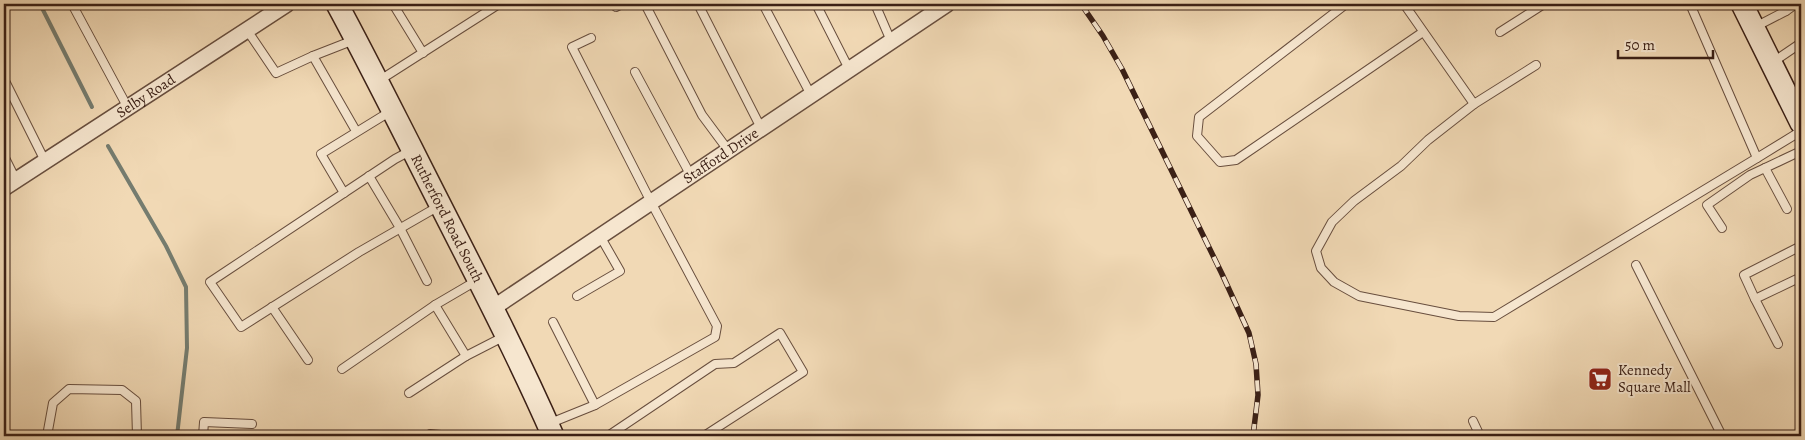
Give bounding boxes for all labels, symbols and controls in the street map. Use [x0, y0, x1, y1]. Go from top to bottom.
scale bar [1618, 28, 1712, 60]
text: 50 m [1625, 35, 1655, 55]
street label: Selby Road [112, 69, 180, 122]
street label: Stafford Drive [679, 123, 763, 188]
street label: Rutherford Road South [406, 151, 488, 286]
place label: Kennedy Square Mall [1618, 360, 1691, 397]
supermarket icon: Kennedy Square Mall [1587, 366, 1613, 392]

